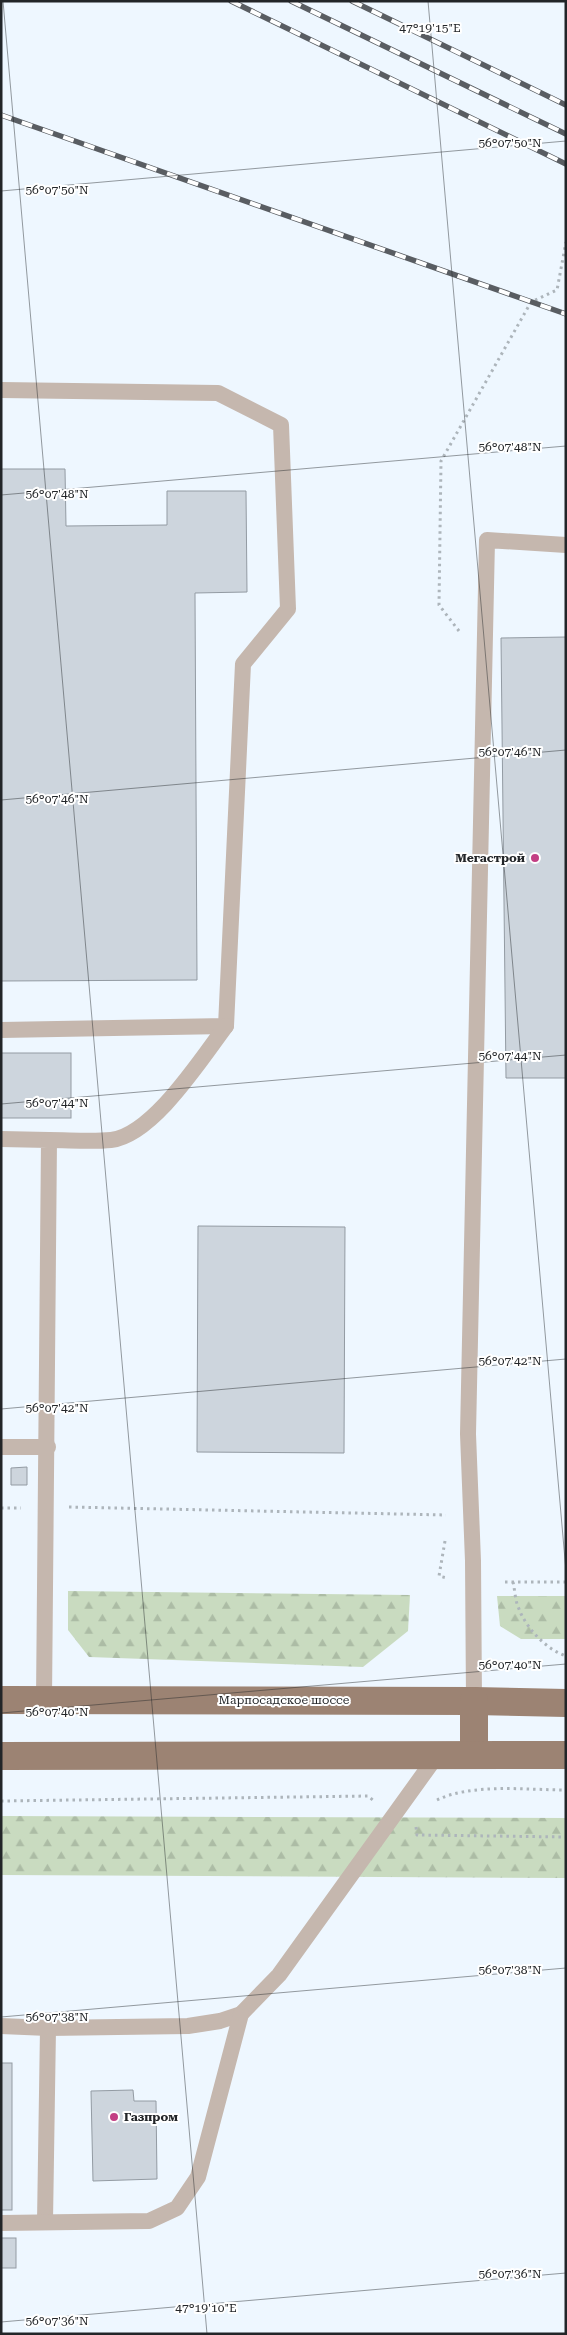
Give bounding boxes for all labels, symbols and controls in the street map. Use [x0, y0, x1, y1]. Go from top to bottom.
text: 47°19'15"E [399, 21, 461, 35]
text: 56°07'50"N [478, 136, 542, 150]
text: 56°07'50"N [25, 183, 89, 197]
text: 56°07'48"N [478, 440, 542, 454]
text: 56°07'48"N [25, 487, 89, 501]
text: 56°07'46"N [478, 745, 542, 759]
text: 56°07'46"N [25, 792, 89, 806]
place label: Мегастрой [455, 851, 525, 865]
marker: Мегастрой [529, 852, 541, 864]
text: 56°07'44"N [478, 1049, 542, 1063]
text: 56°07'44"N [25, 1096, 89, 1110]
text: 56°07'42"N [478, 1354, 542, 1368]
text: 56°07'42"N [25, 1401, 89, 1415]
text: 56°07'40"N [478, 1658, 542, 1672]
street label: Марпосадское шоссе [219, 1693, 350, 1707]
text: 56°07'40"N [25, 1705, 89, 1719]
text: 56°07'38"N [478, 1963, 542, 1977]
text: 56°07'38"N [25, 2010, 89, 2024]
place label: Газпром [124, 2110, 178, 2124]
marker: Газпром [108, 2111, 120, 2123]
text: 56°07'36"N [478, 2267, 542, 2281]
text: 47°19'10"E [175, 2301, 237, 2315]
text: 56°07'36"N [25, 2314, 89, 2328]

